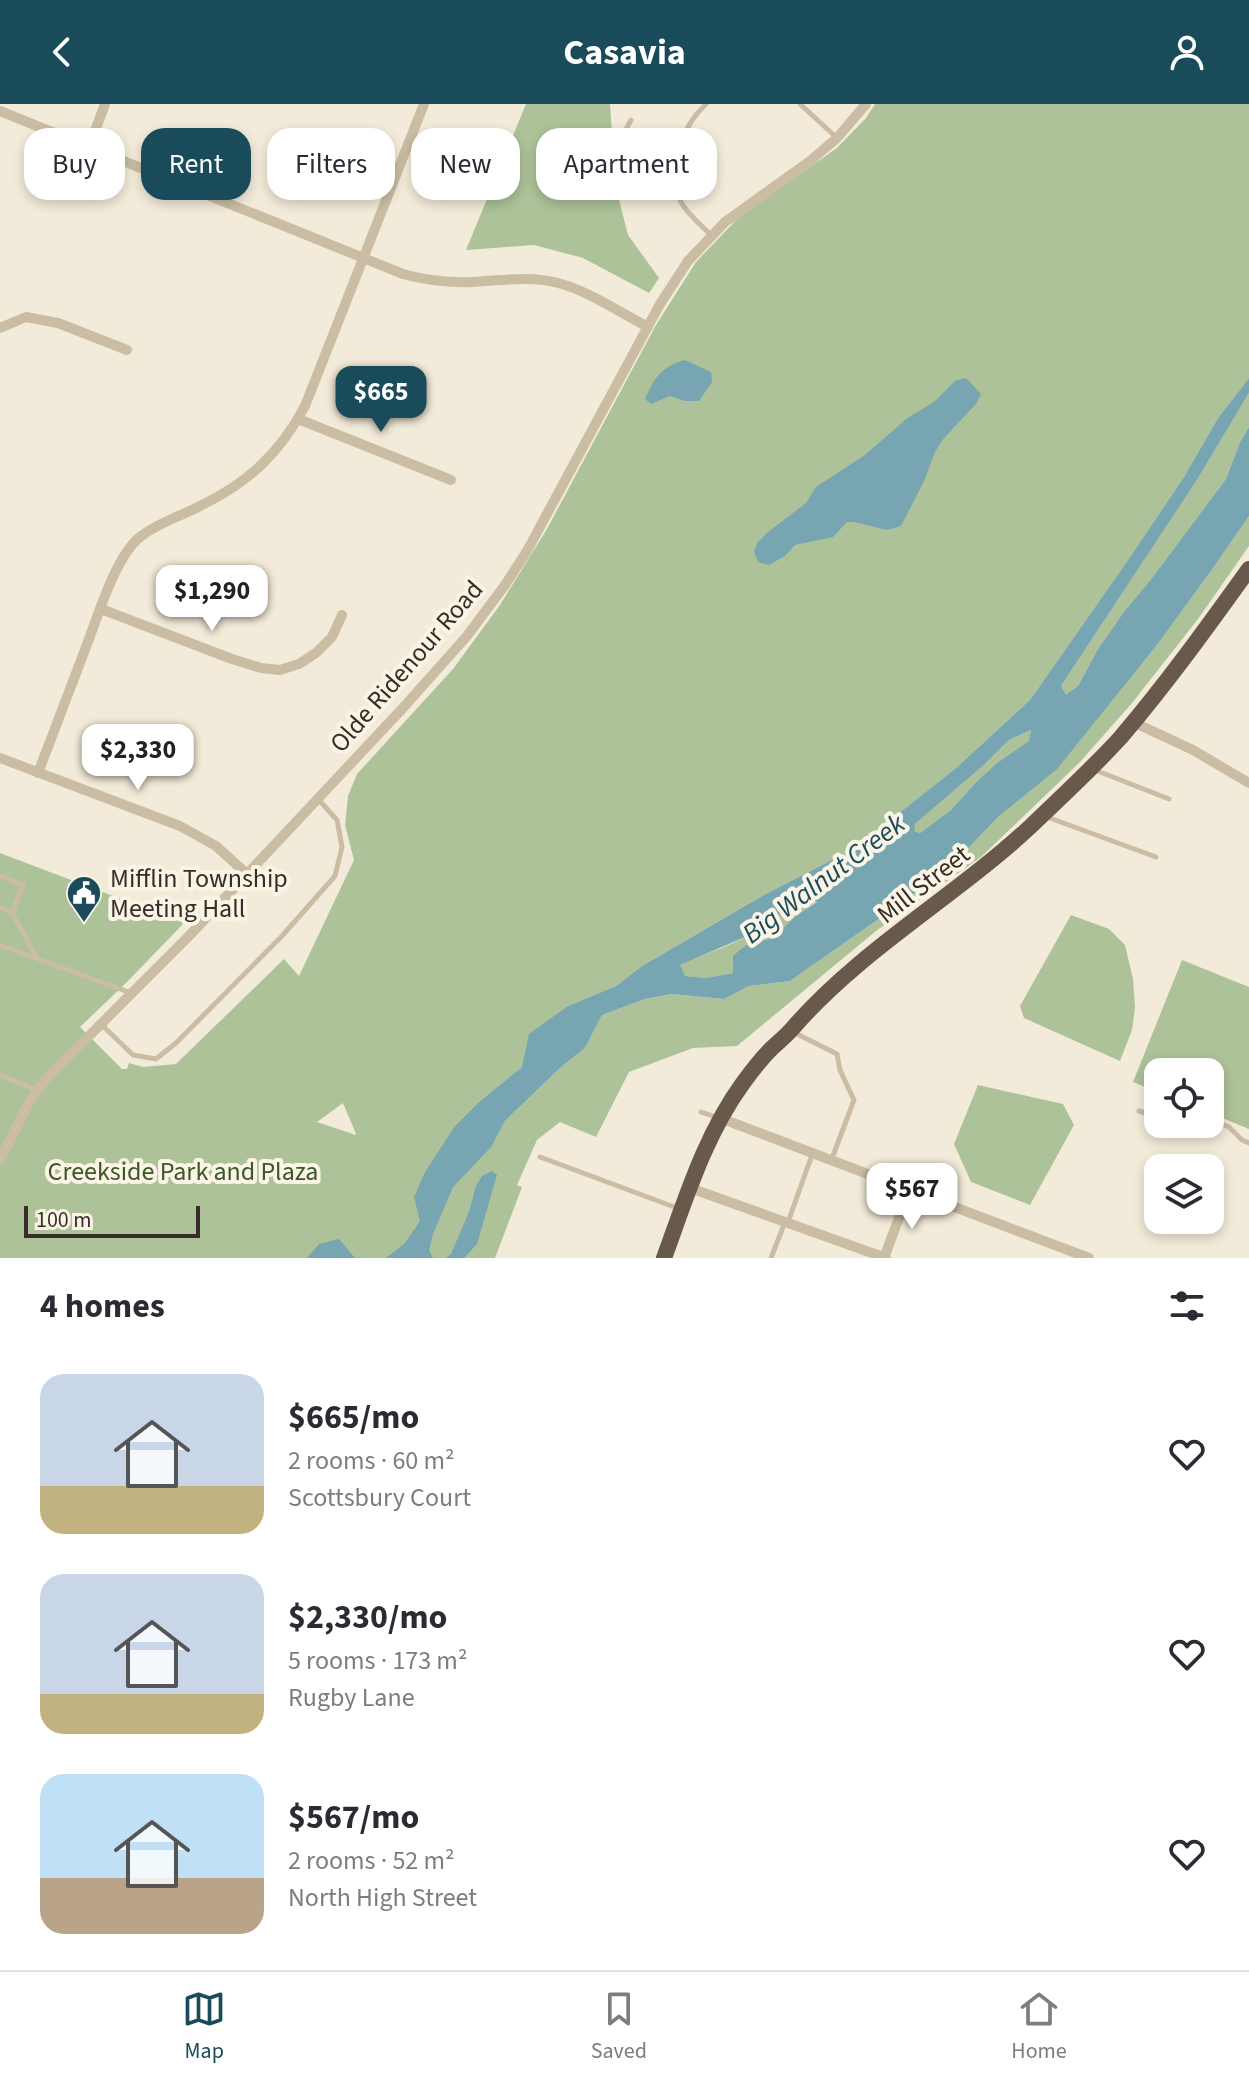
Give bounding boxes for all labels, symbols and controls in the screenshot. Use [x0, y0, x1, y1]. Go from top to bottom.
text: Casavia [563, 27, 686, 78]
icon: back [40, 30, 84, 74]
icon: person [1165, 30, 1209, 74]
chip: Buy [24, 128, 125, 200]
chip: Rent [141, 128, 251, 200]
chip: Filters [267, 128, 395, 200]
chip: New [411, 128, 520, 200]
chip: Apartment [536, 128, 717, 200]
pin: $665 [334, 366, 428, 434]
text: $665 [354, 373, 408, 410]
pin: $1,290 [147, 565, 277, 633]
text: $1,290 [174, 572, 250, 609]
street label: Olde Ridenour Road [321, 572, 492, 761]
pin: $2,330 [73, 724, 203, 792]
text: $2,330 [100, 731, 176, 768]
water label: Big Walnut Creek [734, 804, 914, 953]
street label: Mill Street [869, 836, 978, 932]
place label: Mifflin Township Meeting Hall [110, 860, 288, 927]
public building icon: Mifflin Township Meeting Hall [65, 874, 103, 924]
map controls [1144, 1058, 1224, 1234]
button: locate [1144, 1058, 1224, 1138]
park label: Creekside Park and Plaza [48, 1153, 318, 1190]
button: layers [1144, 1154, 1224, 1234]
pin: $567 [865, 1163, 959, 1231]
text: $567 [885, 1170, 939, 1207]
scale bar [24, 1202, 200, 1238]
text: 100 m [36, 1204, 91, 1236]
text: 4 homes [40, 1282, 165, 1331]
icon: filters [1165, 1284, 1209, 1328]
text: $665/mo [288, 1393, 419, 1442]
icon: home [104, 1406, 200, 1502]
icon: heart [1165, 1432, 1209, 1476]
text: 2 rooms · 60 m² [288, 1442, 455, 1479]
text: Scottsbury Court [288, 1479, 471, 1516]
text: $2,330/mo [288, 1593, 448, 1642]
icon: home [104, 1606, 200, 1702]
icon: heart [1165, 1632, 1209, 1676]
text: 5 rooms · 173 m² [288, 1642, 467, 1679]
text: Rugby Lane [288, 1679, 415, 1716]
text: $567/mo [288, 1793, 419, 1842]
icon: home [104, 1806, 200, 1902]
icon: heart [1165, 1832, 1209, 1876]
text: 2 rooms · 52 m² [288, 1842, 455, 1879]
text: North High Street [288, 1879, 477, 1916]
tab: Map [182, 1987, 226, 2067]
tab: Saved [591, 1987, 647, 2067]
tab: Home [1011, 1987, 1067, 2067]

